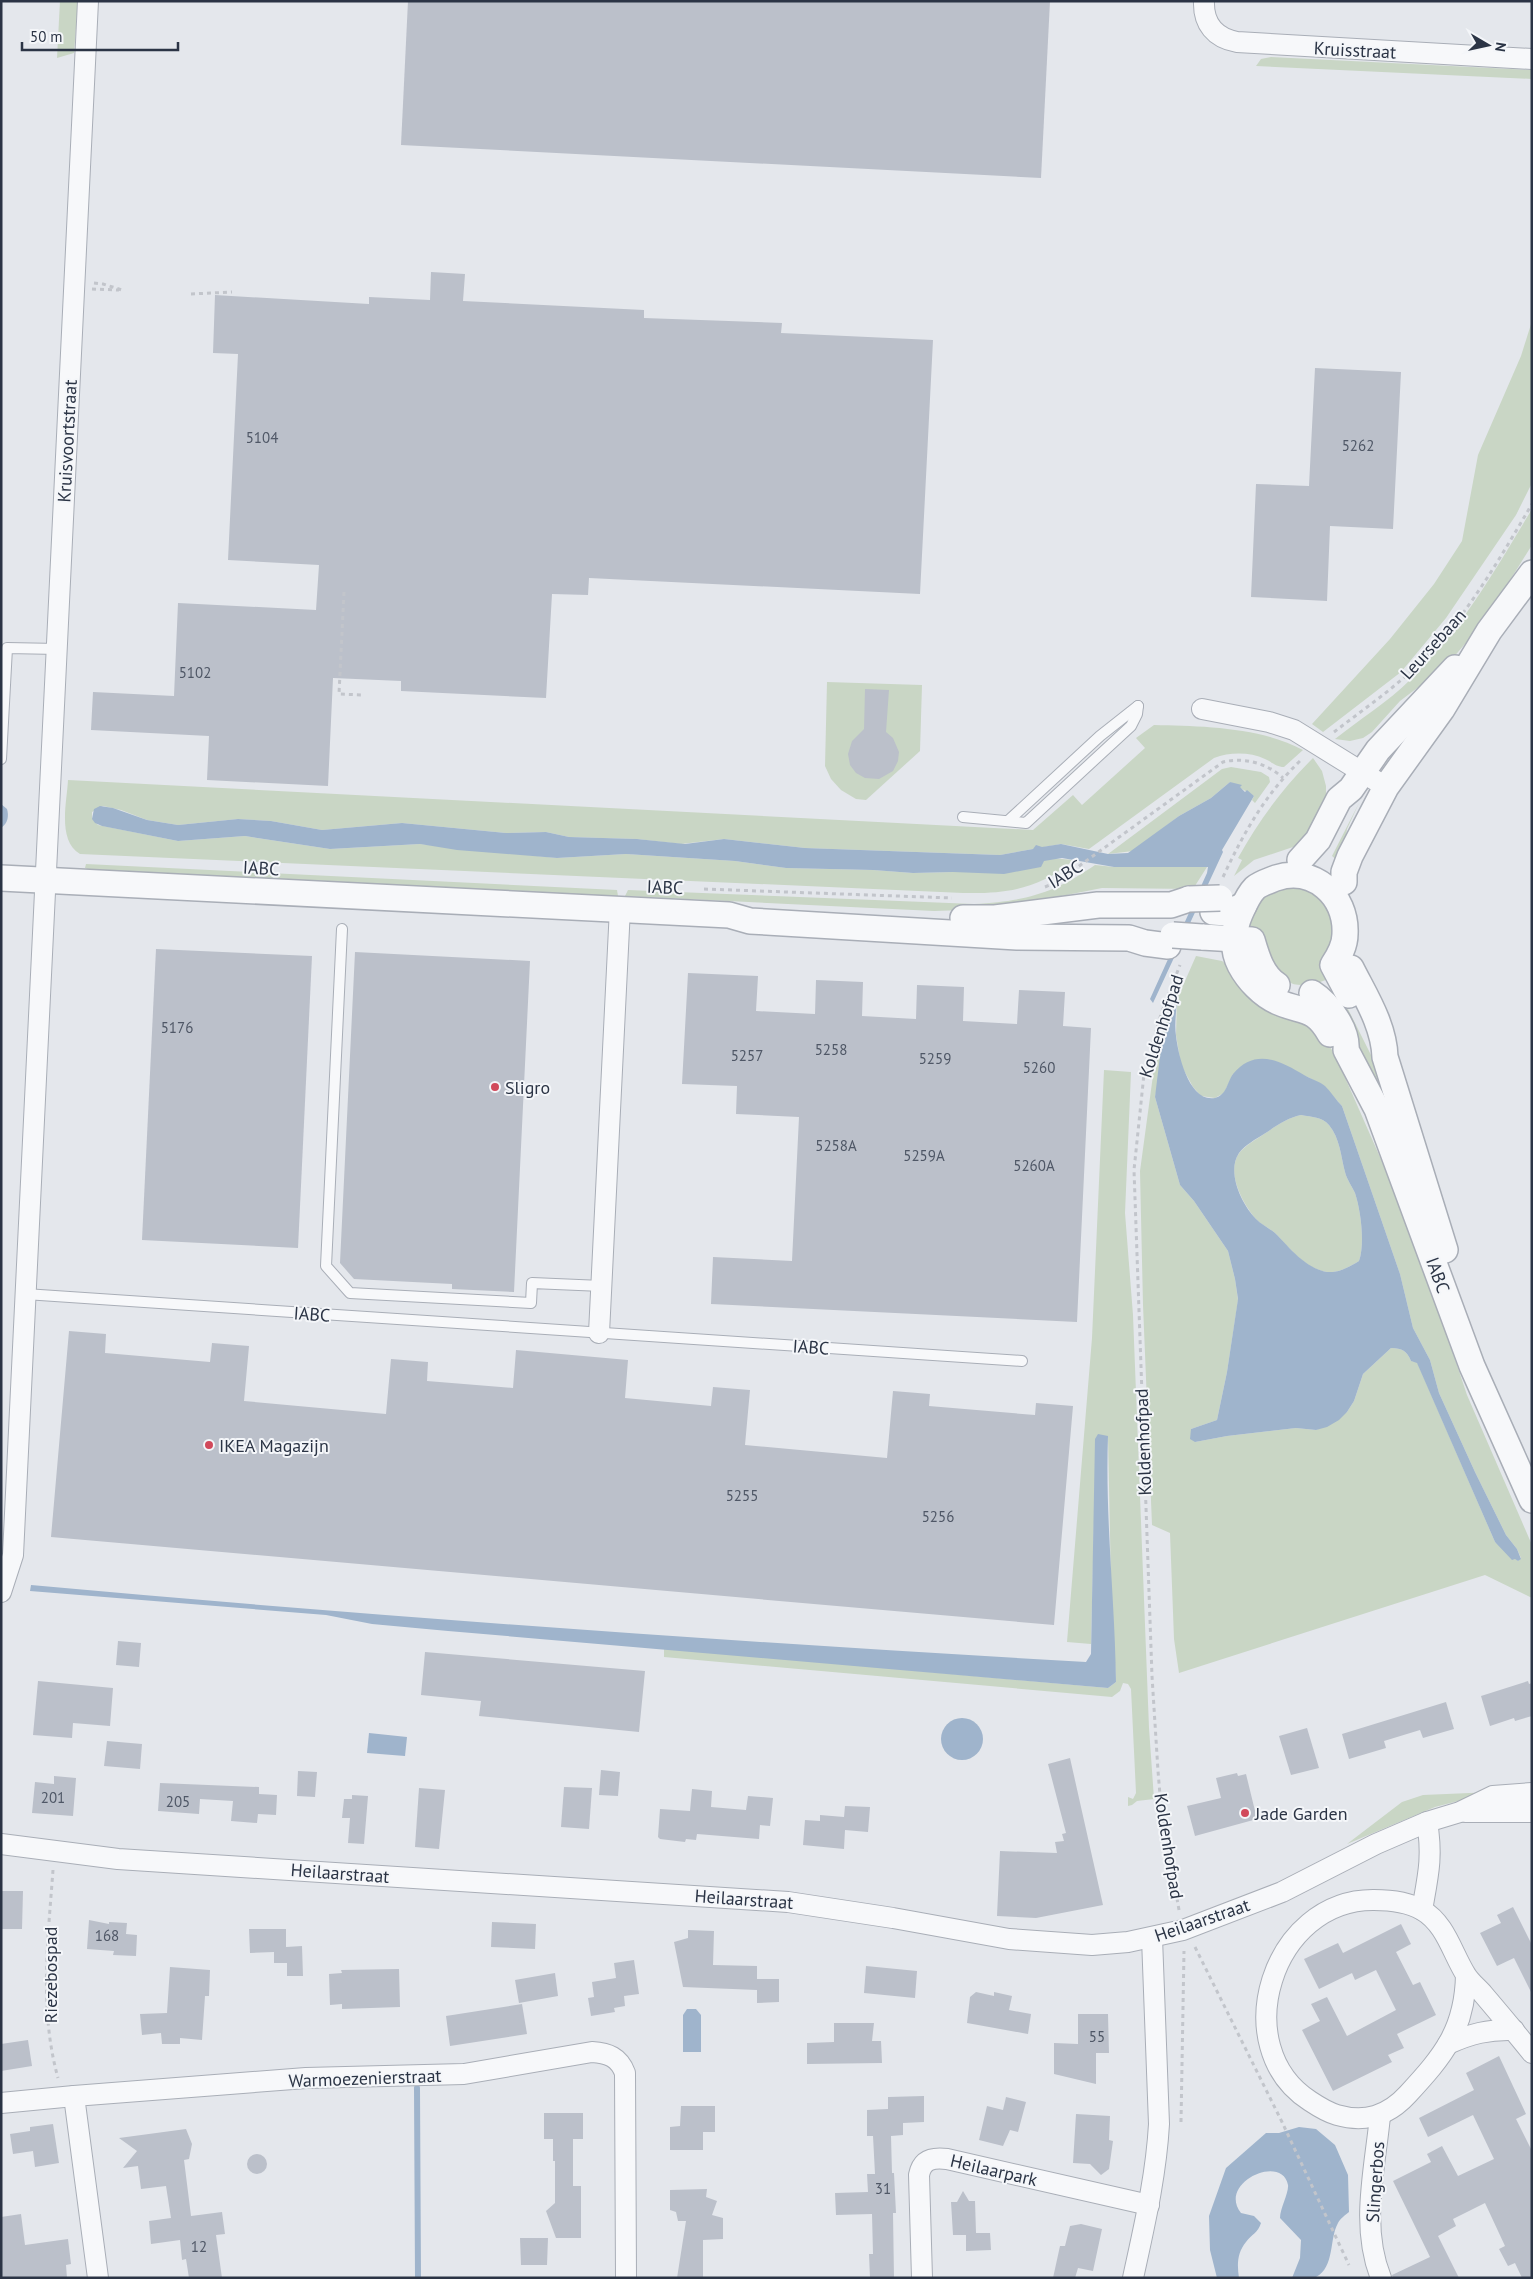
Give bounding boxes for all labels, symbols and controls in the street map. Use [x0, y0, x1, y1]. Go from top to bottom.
scale bar [22, 20, 179, 52]
north arrow [1463, 20, 1513, 70]
text: 50 m [30, 27, 63, 46]
street label: Kruisstraat [1313, 36, 1397, 64]
text: N [1491, 41, 1510, 53]
street label: Kruisvoortstraat [52, 379, 82, 503]
house number: 5104 [246, 428, 278, 447]
house number: 5262 [1342, 436, 1374, 455]
street label: Leursebaan [1395, 604, 1471, 684]
house number: 5102 [179, 663, 211, 682]
street label: IABC [1043, 855, 1087, 893]
street label: IABC [242, 856, 280, 880]
street label: IABC [646, 875, 684, 899]
street label: Koldenhofpad [1134, 972, 1188, 1080]
house number: 5176 [161, 1018, 193, 1037]
house number: 5258 [815, 1040, 847, 1059]
house number: 5257 [731, 1046, 763, 1065]
house number: 5259 [919, 1049, 951, 1068]
house number: 5260 [1023, 1058, 1055, 1077]
place label: Sligro [505, 1076, 550, 1099]
marker: Sligro [489, 1081, 501, 1093]
house number: 5258A [815, 1136, 857, 1155]
house number: 5259A [903, 1146, 945, 1165]
house number: 5260A [1013, 1156, 1055, 1175]
street label: IABC [1421, 1254, 1455, 1296]
street label: IABC [293, 1301, 331, 1327]
street label: IABC [792, 1334, 830, 1360]
street label: Koldenhofpad [1130, 1388, 1156, 1496]
place label: IKEA Magazijn [219, 1434, 329, 1457]
marker: IKEA Magazijn [203, 1439, 215, 1451]
house number: 5255 [726, 1486, 758, 1505]
house number: 5256 [922, 1507, 954, 1526]
house number: 201 [41, 1788, 65, 1807]
street label: Koldenhofpad [1149, 1791, 1189, 1901]
house number: 205 [166, 1792, 190, 1811]
place label: Jade Garden [1254, 1802, 1348, 1825]
marker: Jade Garden [1239, 1807, 1251, 1819]
street label: Heilaarstraat [290, 1858, 390, 1888]
street label: Heilaarstraat [694, 1884, 794, 1914]
street label: Heilaarstraat [1151, 1893, 1253, 1947]
house number: 168 [95, 1926, 119, 1945]
street label: Riezebospad [39, 1927, 62, 2023]
house number: 55 [1089, 2027, 1105, 2046]
street label: Warmoezenierstraat [288, 2064, 442, 2092]
street label: Slingerbos [1361, 2141, 1389, 2223]
street label: Heilaarpark [948, 2149, 1040, 2191]
house number: 31 [875, 2179, 891, 2198]
house number: 12 [191, 2237, 207, 2256]

